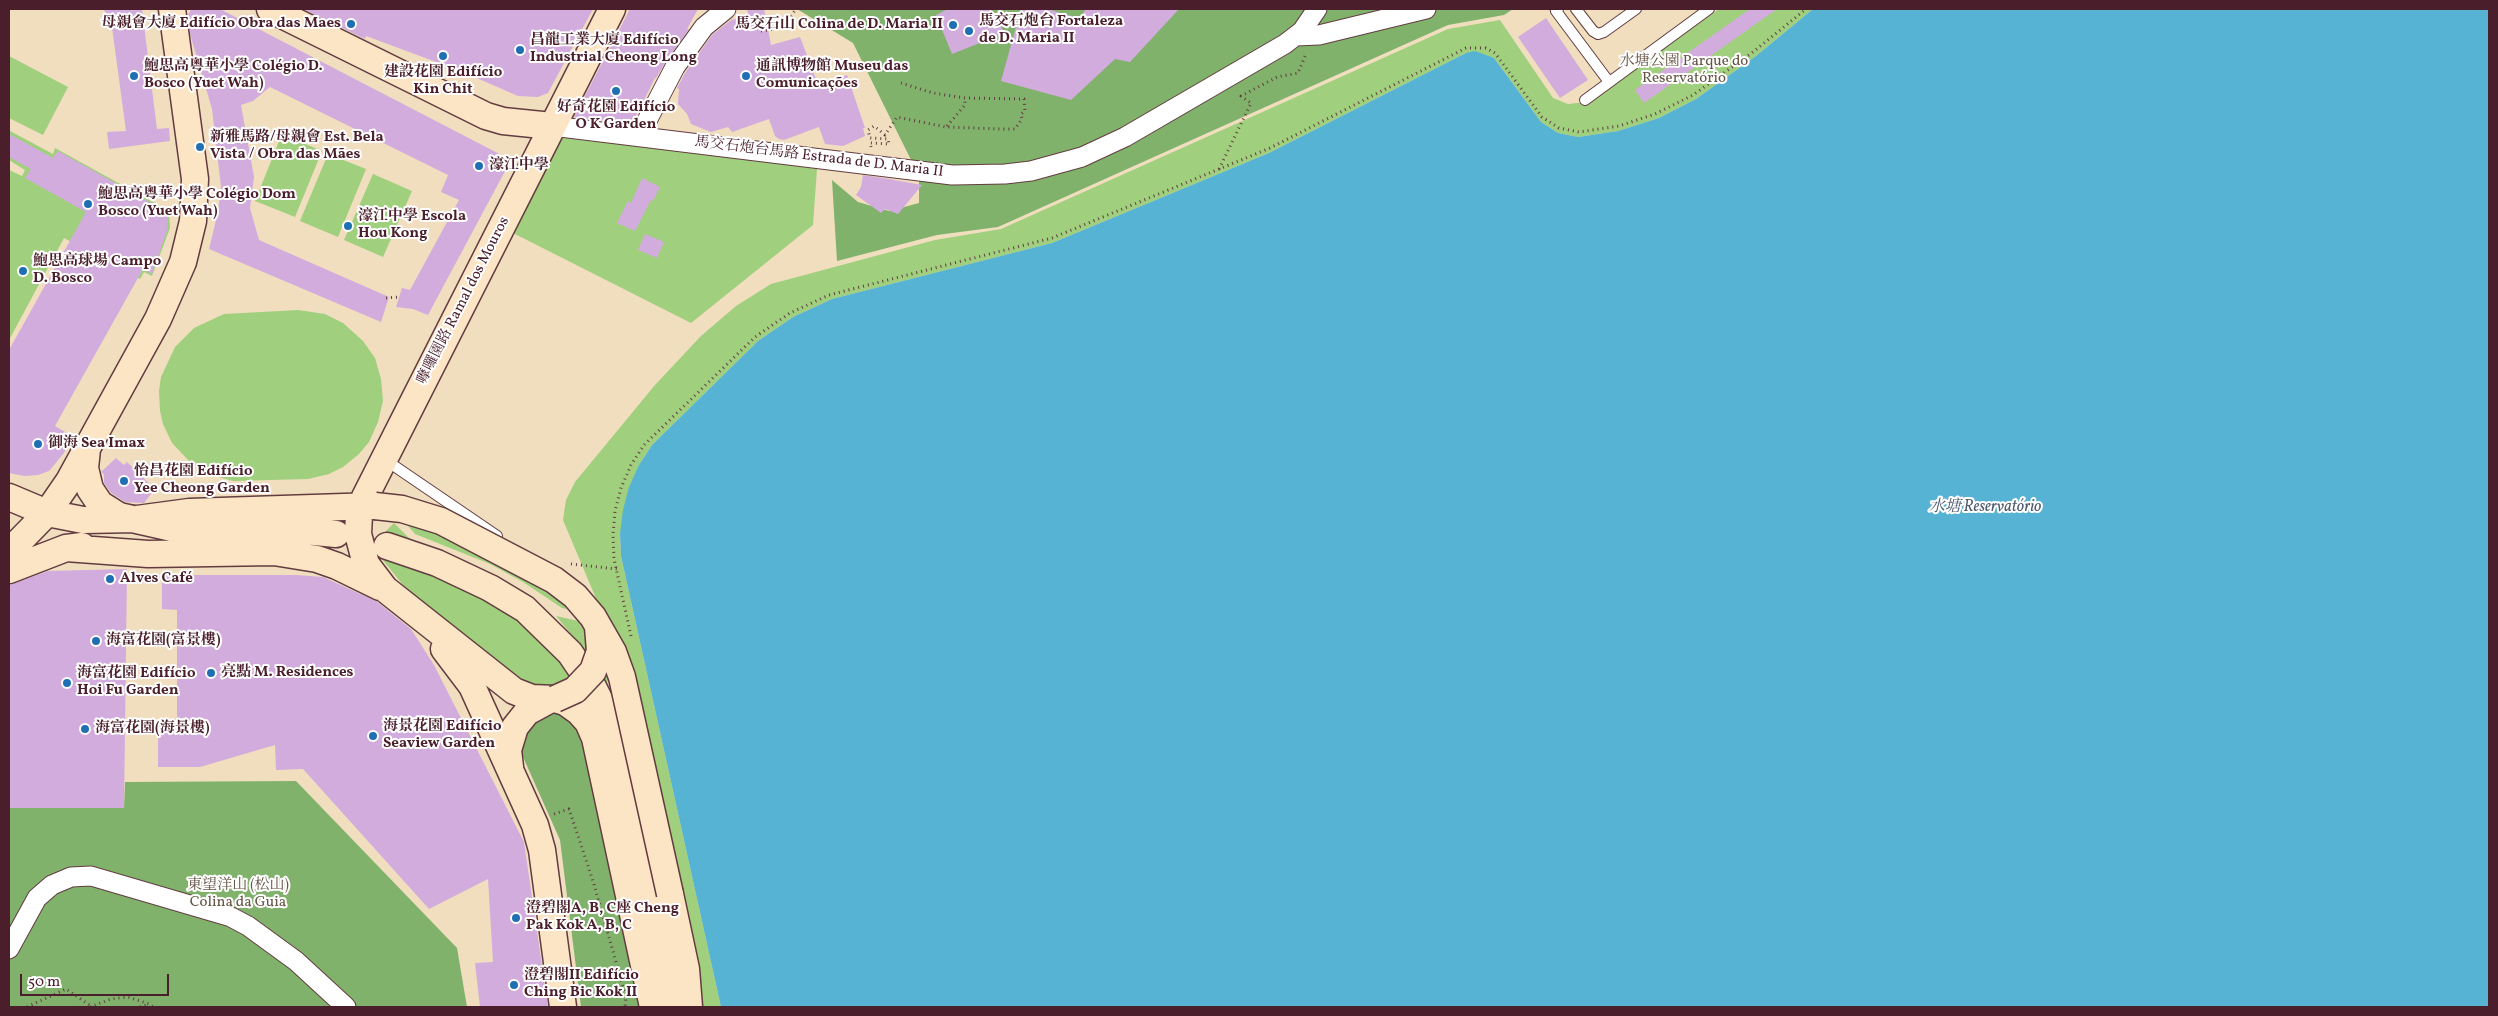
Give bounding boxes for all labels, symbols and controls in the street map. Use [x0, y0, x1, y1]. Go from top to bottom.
place label: 馬交石炮台 Fortaleza de D. Maria II [979, 13, 1123, 48]
place label: 母親會大廈 Edifício Obra das Maes [102, 15, 341, 33]
place label: 馬交石山 Colina de D. Maria II [735, 16, 943, 34]
marker: 母親會大廈 Edifício Obra das Maes [345, 18, 357, 30]
marker: 馬交石山 Colina de D. Maria II [947, 19, 959, 31]
marker: 馬交石炮台 Fortaleza de D. Maria II [963, 25, 975, 37]
place label: 昌龍工業大廈 Edifício Industrial Cheong Long [530, 32, 697, 67]
marker: 昌龍工業大廈 Edifício Industrial Cheong Long [514, 44, 526, 56]
marker: 建設花園 Edifício Kin Chit [437, 50, 449, 62]
park label: 水塘公園 Parque do Reservatório [1620, 53, 1748, 88]
place label: 鮑思高粵華小學 Colégio D. Bosco (Yuet Wah) [144, 58, 323, 93]
place label: 通訊博物館 Museu das Comunicações [756, 58, 908, 93]
place label: 建設花園 Edifício Kin Chit [384, 64, 502, 99]
marker: 鮑思高粵華小學 Colégio D. Bosco (Yuet Wah) [128, 70, 140, 82]
marker: 通訊博物館 Museu das Comunicações [740, 70, 752, 82]
marker: 好奇花園 Edifício O K Garden [610, 85, 622, 97]
place label: 好奇花園 Edifício O K Garden [557, 99, 675, 134]
place label: 新雅馬路/母親會 Est. Bela Vista / Obra das Mães [210, 129, 384, 164]
street label: 馬交石炮台馬路 Estrada de D. Maria II [694, 134, 944, 182]
marker: 新雅馬路/母親會 Est. Bela Vista / Obra das Mães [194, 141, 206, 153]
place label: 濠江中學 [489, 157, 549, 175]
marker: 濠江中學 [473, 160, 485, 172]
place label: 鮑思高粵華小學 Colégio Dom Bosco (Yuet Wah) [98, 186, 296, 221]
marker: 鮑思高粵華小學 Colégio Dom Bosco (Yuet Wah) [82, 198, 94, 210]
place label: 濠江中學 Escola Hou Kong [358, 208, 466, 243]
street label: 嚤囉園路 Ramal dos Mouros [414, 214, 514, 388]
marker: 濠江中學 Escola Hou Kong [342, 220, 354, 232]
place label: 鮑思高球場 Campo D. Bosco [33, 253, 161, 288]
marker: 鮑思高球場 Campo D. Bosco [17, 265, 29, 277]
place label: 御海 Sea Imax [48, 435, 145, 453]
marker: 御海 Sea Imax [32, 438, 44, 450]
place label: 怡昌花園 Edifício Yee Cheong Garden [134, 463, 270, 498]
marker: 怡昌花園 Edifício Yee Cheong Garden [118, 475, 130, 487]
water label: 水塘 Reservatório [1929, 498, 2041, 518]
place label: Alves Café [120, 570, 193, 588]
marker: Alves Café [104, 573, 116, 585]
place label: 海富花園(富景樓) [106, 632, 221, 650]
marker: 海富花園(富景樓) [90, 635, 102, 647]
place label: 亮點 M. Residences [221, 664, 354, 682]
place label: 海富花園 Edifício Hoi Fu Garden [77, 665, 195, 700]
marker: 亮點 M. Residences [205, 667, 217, 679]
marker: 海富花園 Edifício Hoi Fu Garden [61, 677, 73, 689]
place label: 海景花園 Edifício Seaview Garden [383, 718, 501, 753]
place label: 海富花園(海景樓) [95, 720, 210, 738]
marker: 海富花園(海景樓) [79, 723, 91, 735]
marker: 海景花園 Edifício Seaview Garden [367, 730, 379, 742]
park label: 東望洋山 (松山) Colina da Guia [187, 877, 289, 912]
place label: 澄碧閣A, B, C座 Cheng Pak Kok A, B, C [526, 900, 679, 935]
marker: 澄碧閣A, B, C座 Cheng Pak Kok A, B, C [510, 912, 522, 924]
scale bar [22, 964, 171, 996]
place label: 澄碧閣II Edifício Ching Bic Kok II [524, 967, 639, 1002]
text: 50 m [28, 972, 60, 993]
marker: 澄碧閣II Edifício Ching Bic Kok II [508, 979, 520, 991]

